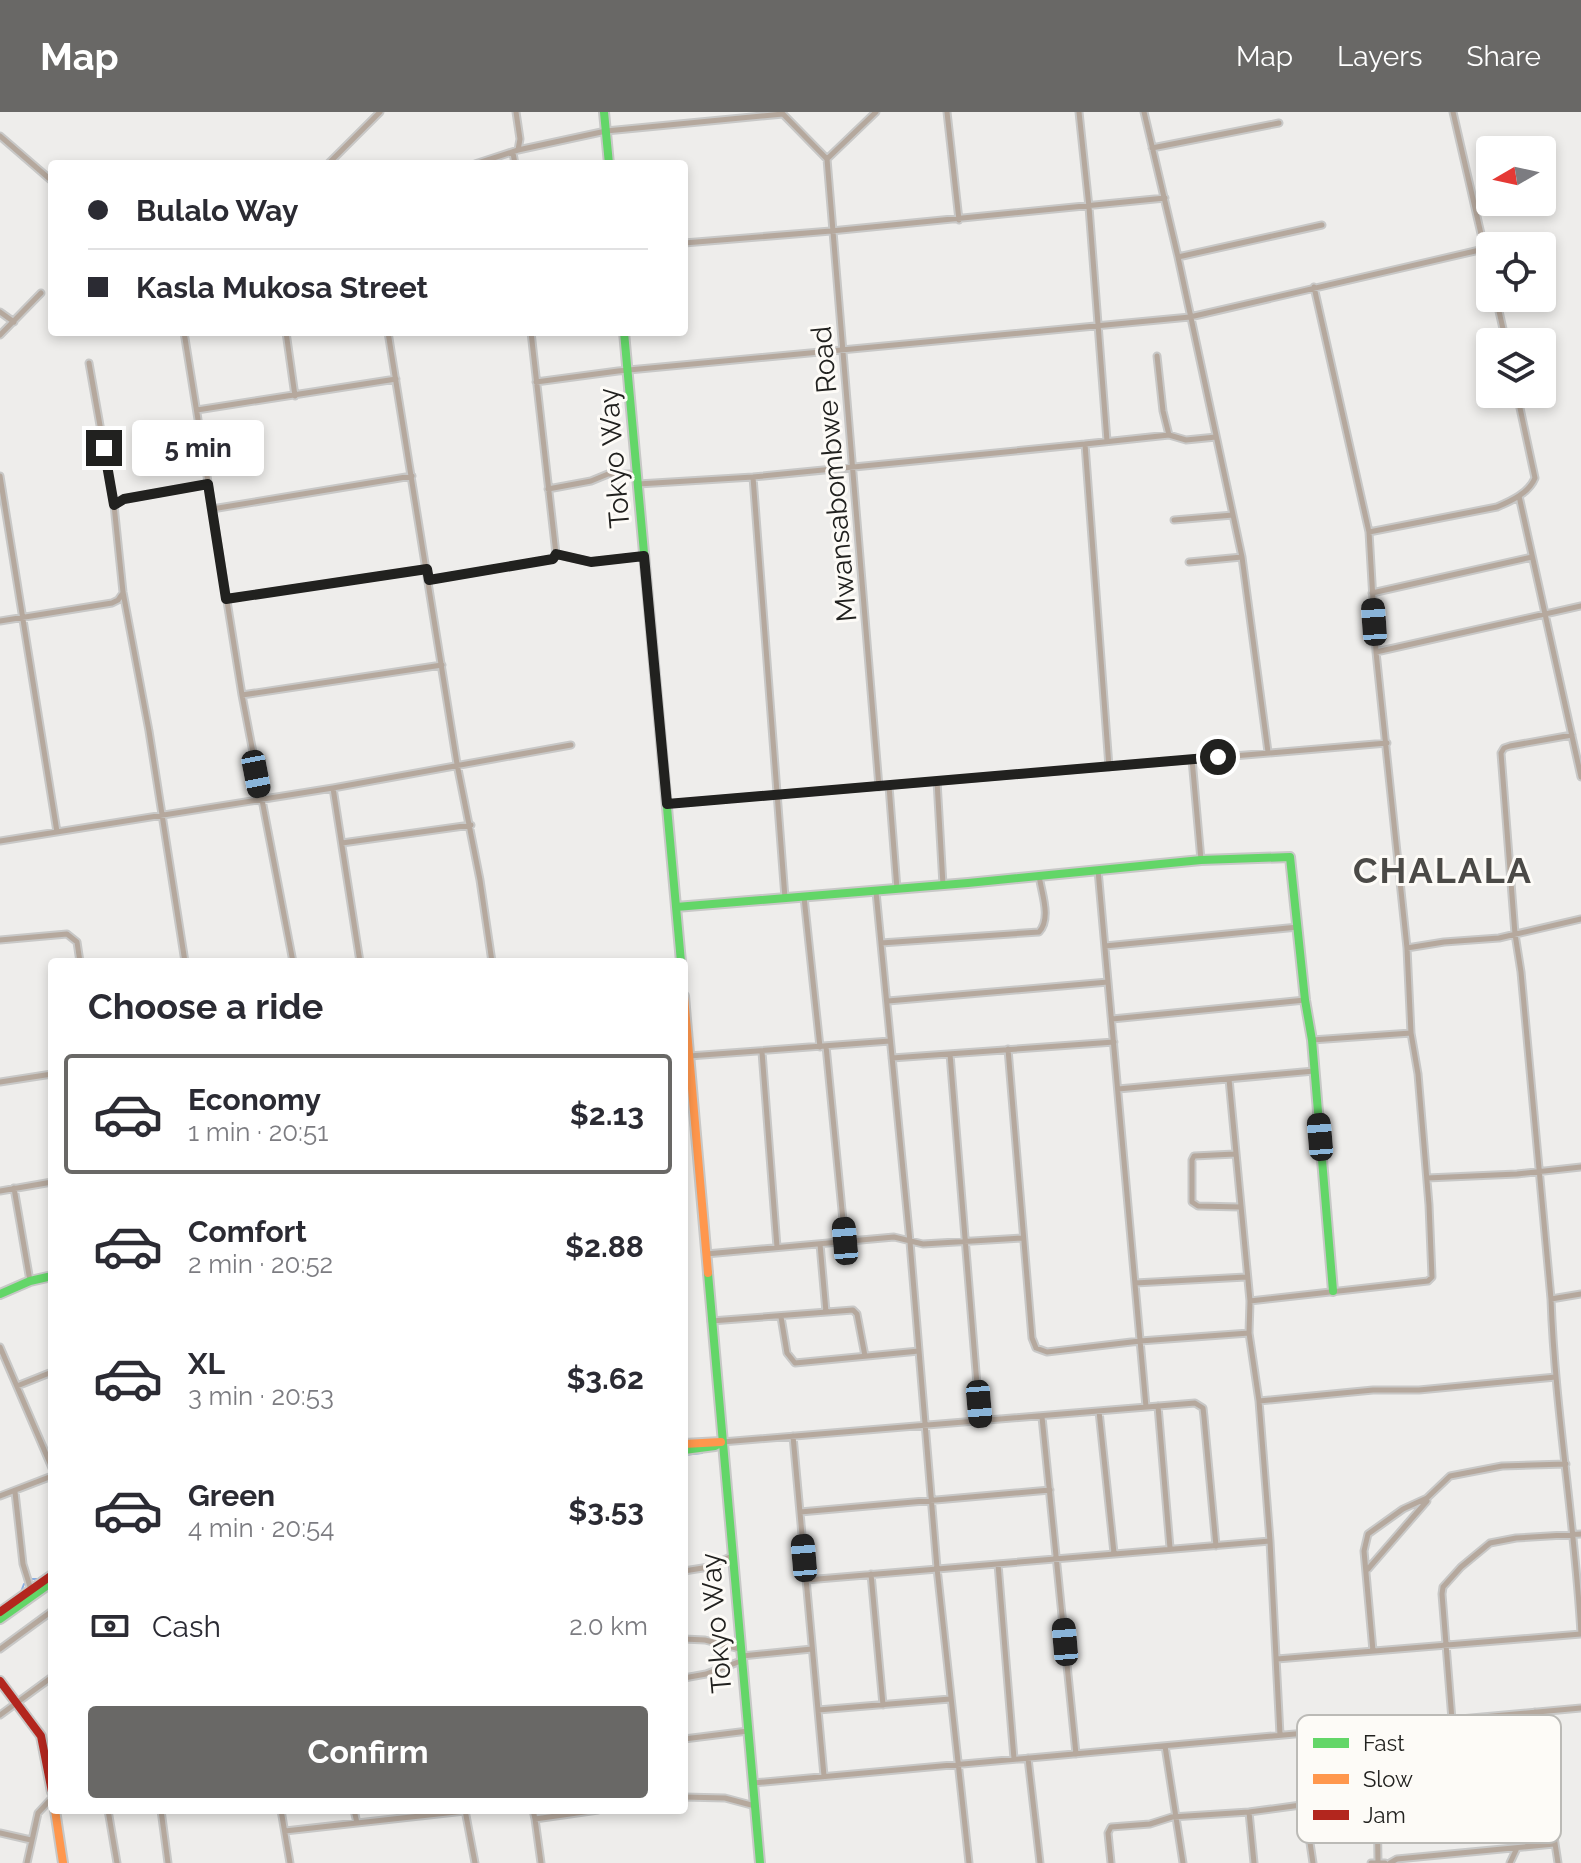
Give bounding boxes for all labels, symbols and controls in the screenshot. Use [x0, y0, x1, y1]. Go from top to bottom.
text: Map [40, 34, 119, 79]
text: Map [1236, 40, 1293, 73]
text: Layers [1337, 40, 1423, 73]
text: Share [1467, 40, 1541, 73]
north arrow [1476, 136, 1556, 216]
map controls [1476, 136, 1556, 408]
text: Bulalo Way [136, 193, 298, 228]
button: locate [1476, 232, 1556, 312]
text: Kasla Mukosa Street [136, 270, 428, 305]
street label: Mwansabombwe Road [805, 325, 863, 623]
button: layers [1476, 328, 1556, 408]
street label: Tokyo Way [591, 386, 637, 530]
callout: 5 min [132, 420, 264, 476]
route end [86, 430, 122, 466]
text: 5 min [164, 433, 232, 463]
car [1360, 597, 1388, 647]
route start [1200, 739, 1236, 775]
car [240, 748, 272, 800]
district label: CHALALA [1353, 849, 1533, 891]
text: Choose a ride [88, 985, 323, 1027]
icon: car [92, 1078, 164, 1150]
text: Economy [188, 1082, 321, 1117]
text: $2.13 [570, 1097, 644, 1132]
car [1306, 1112, 1334, 1162]
text: 1 min · 20:51 [188, 1117, 328, 1147]
icon: car [92, 1210, 164, 1282]
text: Comfort [188, 1214, 307, 1249]
car [831, 1216, 859, 1266]
text: $2.88 [565, 1229, 644, 1264]
text: 2 min · 20:52 [188, 1249, 333, 1279]
icon: car [92, 1342, 164, 1414]
text: XL [188, 1346, 225, 1381]
text: $3.62 [567, 1361, 644, 1396]
car [965, 1379, 993, 1429]
text: 3 min · 20:53 [188, 1381, 334, 1411]
icon: car [92, 1474, 164, 1546]
text: Green [188, 1478, 275, 1513]
text: $3.53 [568, 1493, 644, 1528]
text: 4 min · 20:54 [188, 1513, 334, 1543]
car [790, 1533, 818, 1583]
street label: Tokyo Way [693, 1551, 739, 1695]
icon: cash [88, 1604, 132, 1648]
text: Cash [152, 1609, 221, 1644]
text: 2.0 km [569, 1611, 648, 1641]
car [1051, 1617, 1079, 1667]
button: Confirm [88, 1706, 648, 1798]
legend [1297, 1715, 1561, 1843]
text: Fast [1363, 1730, 1405, 1756]
text: Slow [1363, 1766, 1413, 1792]
text: Jam [1363, 1802, 1406, 1828]

